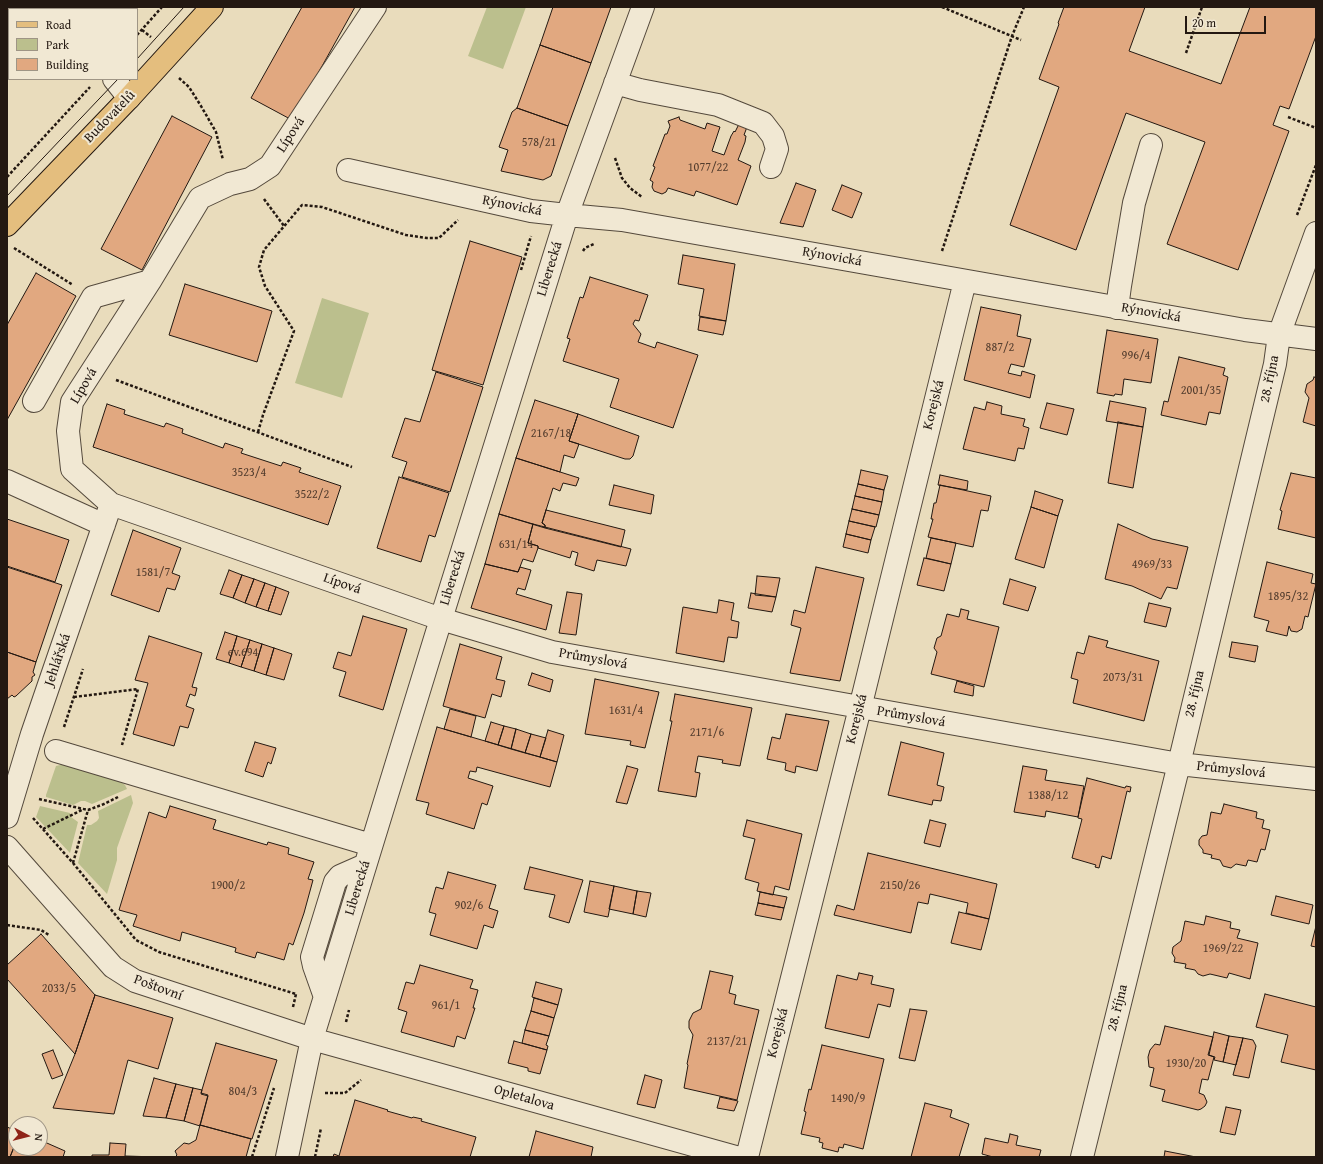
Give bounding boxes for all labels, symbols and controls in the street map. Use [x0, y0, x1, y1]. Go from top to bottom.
legend [8, 8, 138, 80]
scale bar [1187, 8, 1268, 34]
text: 20 m [1192, 14, 1216, 31]
text: Road [46, 16, 71, 33]
text: Park [46, 36, 69, 53]
text: Building [46, 56, 89, 73]
street label: Budovatelů [81, 87, 139, 147]
street label: Lípová [273, 114, 309, 156]
house number: 578/21 [522, 136, 556, 150]
house number: 1077/22 [688, 161, 728, 175]
street label: Rýnovická [481, 192, 543, 220]
street label: Liberecká [534, 240, 566, 298]
street label: Rýnovická [801, 243, 863, 271]
street label: Rýnovická [1120, 299, 1182, 327]
house number: 887/2 [986, 341, 1014, 355]
house number: 996/4 [1122, 349, 1150, 363]
street label: 28. října [1257, 354, 1283, 404]
street label: Lípová [67, 365, 101, 407]
street label: Korejská [920, 378, 948, 432]
house number: 2001/35 [1181, 384, 1221, 398]
house number: 2167/18 [531, 427, 571, 441]
house number: 3523/4 [232, 466, 266, 480]
house number: 3522/2 [295, 488, 329, 502]
house number: 631/14 [499, 538, 533, 552]
street label: Liberecká [437, 549, 469, 607]
house number: 4969/33 [1132, 558, 1172, 572]
house number: 1581/7 [136, 566, 170, 580]
street label: Lípová [321, 570, 363, 598]
house number: 1895/32 [1268, 590, 1308, 604]
street label: Jehlářská [41, 632, 75, 688]
street label: Průmyslová [557, 645, 629, 673]
house number: ev.694 [228, 646, 258, 660]
street label: 28. října [1181, 669, 1209, 719]
house number: 2073/31 [1103, 671, 1143, 685]
street label: Korejská [843, 692, 871, 746]
street label: Průmyslová [875, 703, 947, 731]
house number: 1631/4 [609, 704, 643, 718]
house number: 2171/6 [690, 726, 724, 740]
street label: Průmyslová [1196, 758, 1266, 782]
house number: 1388/12 [1028, 789, 1068, 803]
street label: Liberecká [342, 859, 374, 917]
house number: 1900/2 [211, 879, 245, 893]
house number: 2150/26 [880, 879, 920, 893]
house number: 902/6 [455, 899, 483, 913]
house number: 1969/22 [1203, 942, 1243, 956]
street label: Poštovní [131, 971, 185, 1005]
house number: 2033/5 [42, 982, 76, 996]
street label: 28. října [1104, 983, 1132, 1033]
house number: 961/1 [432, 999, 460, 1013]
street label: Korejská [764, 1006, 792, 1060]
house number: 2137/21 [707, 1035, 747, 1049]
house number: 1930/20 [1166, 1057, 1206, 1071]
street label: Opletalova [492, 1081, 556, 1115]
house number: 804/3 [229, 1085, 257, 1099]
house number: 1490/9 [831, 1092, 865, 1106]
north arrow [8, 1116, 48, 1156]
text: N [31, 1133, 47, 1142]

